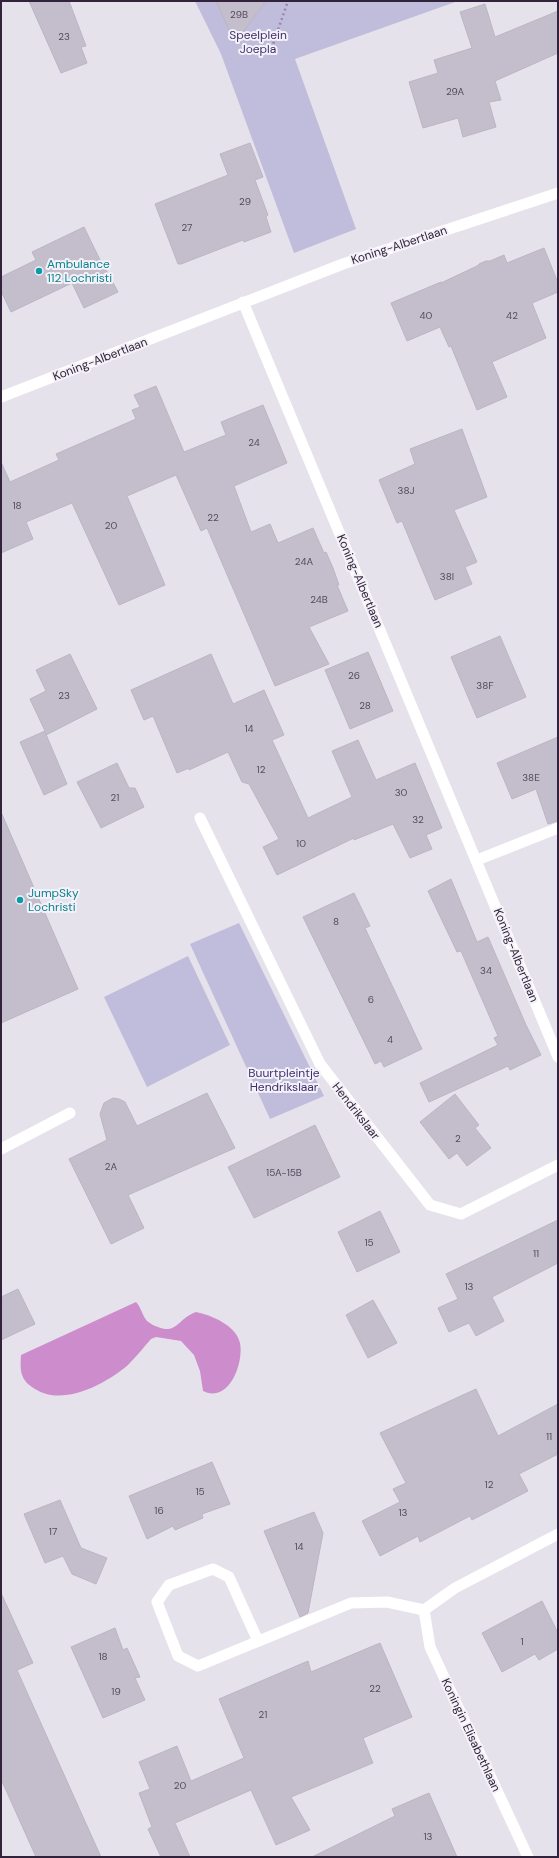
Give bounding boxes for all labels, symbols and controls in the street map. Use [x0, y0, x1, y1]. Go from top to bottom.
house number: 29B [230, 8, 248, 21]
park label: Speelplein Joepla [229, 27, 287, 57]
house number: 23 [58, 30, 70, 43]
house number: 29A [446, 85, 464, 98]
house number: 29 [239, 195, 251, 208]
house number: 27 [182, 221, 192, 234]
street label: Koning-Albertlaan [349, 222, 449, 268]
place label: Ambulance 112 Lochristi [47, 256, 112, 286]
marker: Ambulance 112 Lochristi [34, 266, 44, 276]
house number: 40 [420, 309, 433, 322]
house number: 42 [506, 309, 518, 322]
street label: Koning-Albertlaan [50, 334, 150, 384]
house number: 24 [248, 436, 260, 449]
house number: 38J [398, 484, 415, 497]
house number: 18 [12, 499, 22, 512]
house number: 22 [207, 511, 219, 524]
house number: 20 [105, 519, 117, 532]
street label: Koning-Albertlaan [333, 532, 387, 630]
house number: 24A [295, 555, 314, 568]
house number: 38I [440, 570, 454, 583]
house number: 24B [310, 593, 328, 606]
house number: 26 [348, 669, 360, 682]
house number: 38F [476, 679, 494, 692]
house number: 23 [58, 689, 70, 702]
house number: 28 [359, 699, 371, 712]
house number: 14 [244, 722, 254, 735]
house number: 12 [257, 763, 266, 776]
house number: 38E [522, 771, 540, 784]
house number: 30 [395, 786, 408, 799]
house number: 21 [111, 791, 119, 804]
house number: 32 [412, 813, 424, 826]
house number: 10 [296, 837, 306, 850]
place label: JumpSky Lochristi [28, 885, 79, 915]
marker: JumpSky Lochristi [15, 895, 25, 905]
street label: Koning-Albertlaan [490, 906, 542, 1004]
house number: 8 [333, 915, 339, 928]
house number: 34 [480, 964, 492, 977]
house number: 6 [368, 993, 374, 1006]
house number: 4 [387, 1033, 393, 1046]
park label: Buurtpleintje Hendrikslaar [248, 1065, 320, 1095]
street label: Hendrikslaar [329, 1079, 384, 1143]
house number: 2 [455, 1132, 461, 1145]
house number: 2A [105, 1160, 118, 1173]
house number: 15A-15B [266, 1166, 302, 1179]
house number: 15 [364, 1236, 374, 1249]
house number: 11 [533, 1247, 539, 1260]
house number: 13 [464, 1280, 474, 1293]
house number: 11 [546, 1430, 552, 1443]
house number: 12 [485, 1478, 494, 1491]
house number: 15 [195, 1485, 205, 1498]
house number: 16 [154, 1504, 164, 1517]
house number: 13 [398, 1506, 408, 1519]
house number: 17 [49, 1525, 57, 1538]
house number: 14 [294, 1540, 304, 1553]
house number: 1 [520, 1635, 524, 1648]
house number: 18 [98, 1650, 108, 1663]
street label: Koningin Elisabethlaan [438, 1676, 504, 1794]
house number: 22 [369, 1682, 381, 1695]
house number: 19 [111, 1685, 121, 1698]
house number: 21 [259, 1708, 267, 1721]
house number: 20 [174, 1779, 186, 1792]
house number: 13 [423, 1830, 433, 1843]

